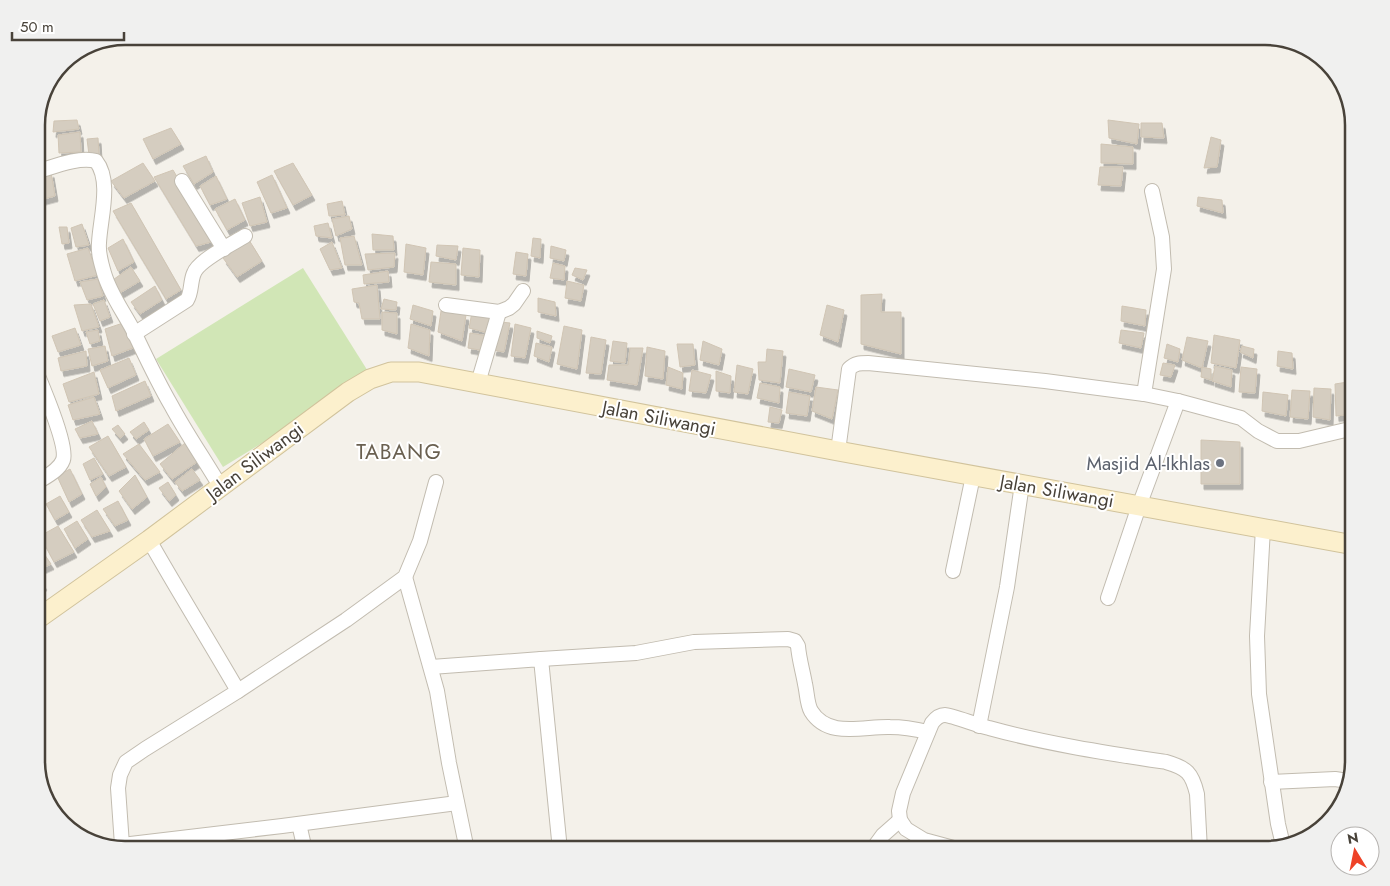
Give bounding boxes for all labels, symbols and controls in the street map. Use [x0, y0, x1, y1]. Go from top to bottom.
scale bar [12, 10, 125, 42]
text: 50 m [20, 16, 54, 38]
street label: Jalan Siliwangi [597, 393, 718, 442]
street label: Jalan Siliwangi [198, 416, 309, 508]
district label: TABANG [356, 437, 442, 467]
place label: Masjid Al-Ikhlas [1087, 450, 1210, 477]
marker: Masjid Al-Ikhlas [1214, 457, 1226, 469]
street label: Jalan Siliwangi [995, 467, 1116, 514]
north arrow [1330, 826, 1380, 876]
text: N [1346, 827, 1360, 849]

